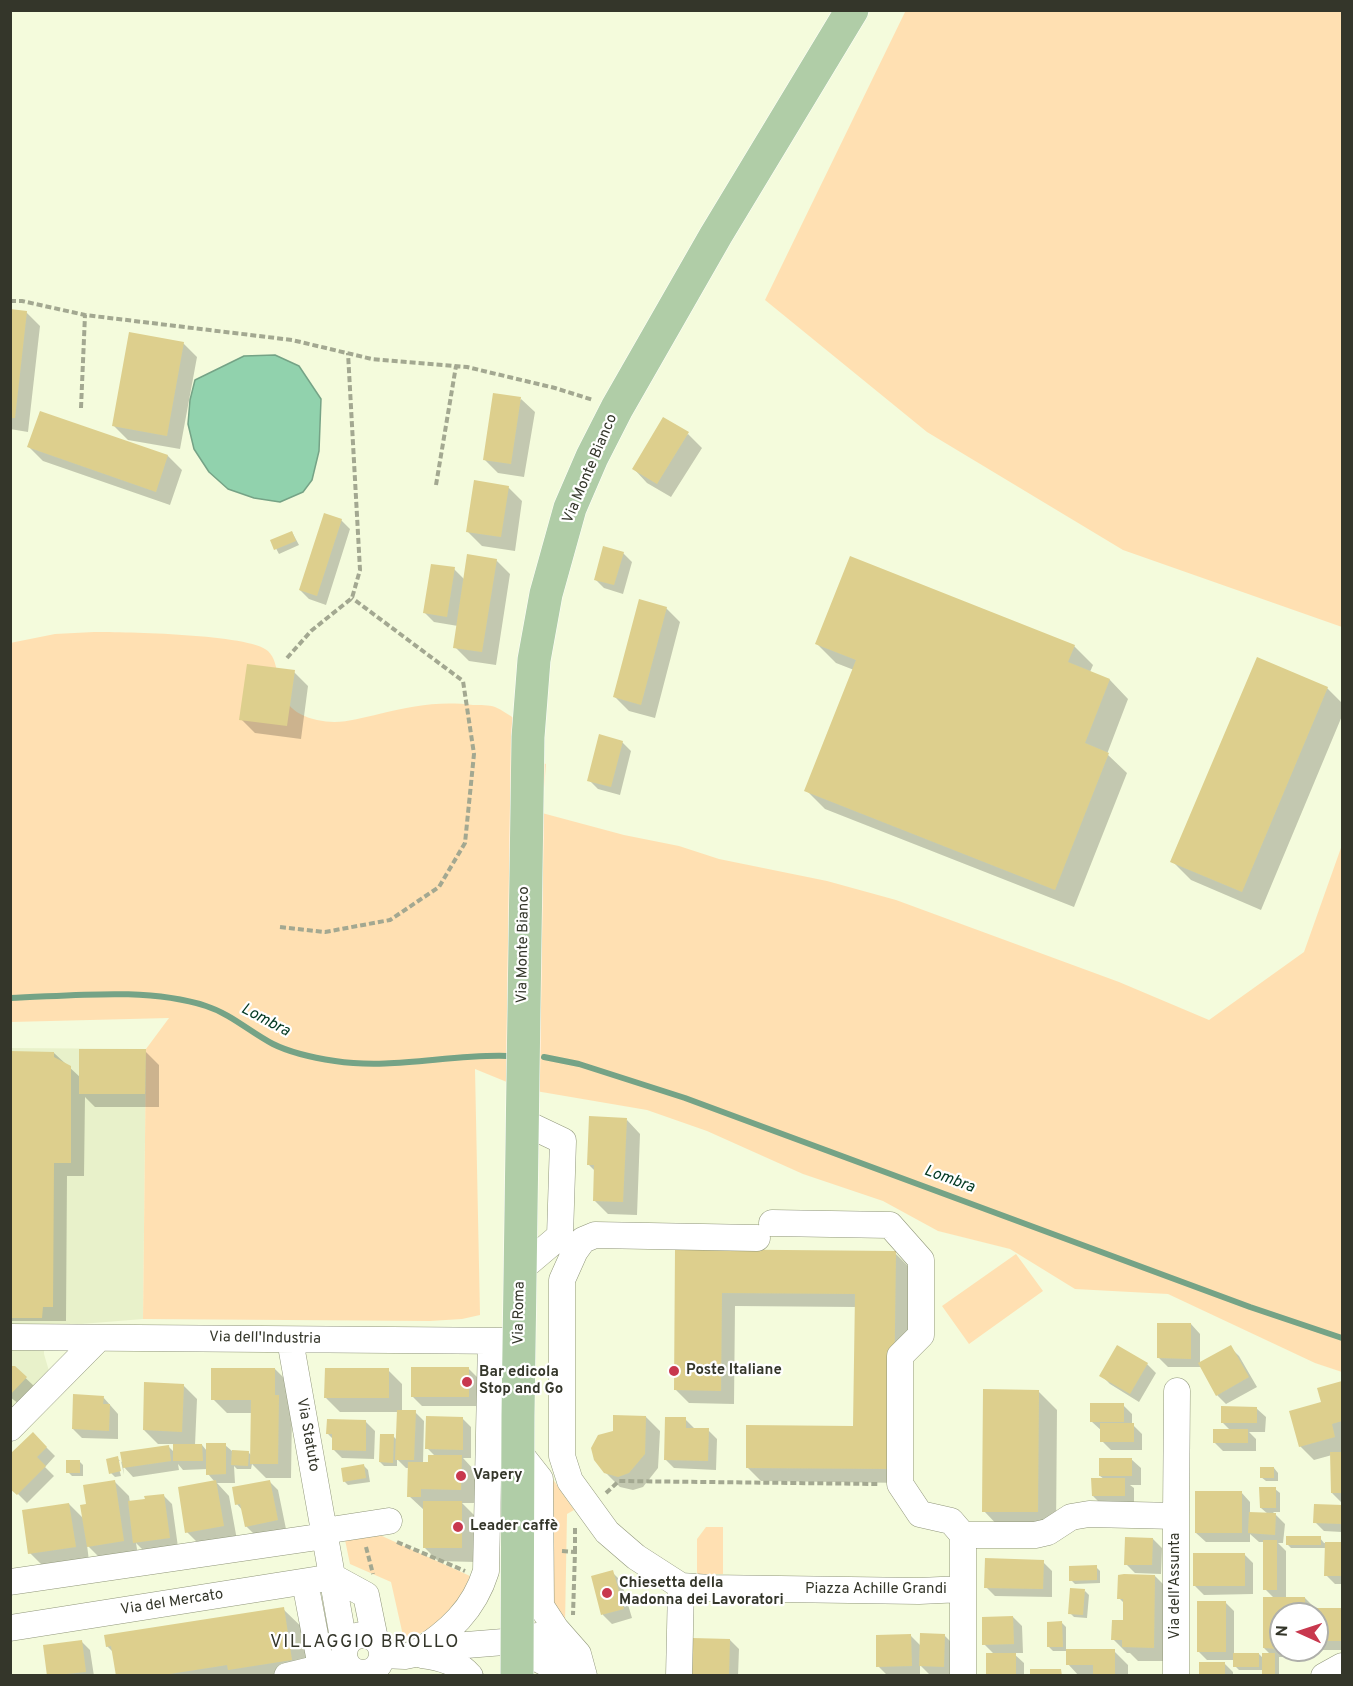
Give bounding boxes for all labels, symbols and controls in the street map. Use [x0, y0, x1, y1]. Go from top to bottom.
street label: Via Monte Bianco [560, 412, 622, 526]
street label: Via Monte Bianco [514, 886, 534, 1004]
water label: Lombra [237, 1000, 293, 1042]
water label: Lombra [921, 1162, 977, 1198]
street label: Via Roma [510, 1281, 530, 1345]
street label: Via dell'Industria [209, 1329, 321, 1349]
place label: Poste Italiane [686, 1362, 782, 1380]
place label: Bar edicola Stop and Go [479, 1364, 563, 1399]
marker: Poste Italiane [667, 1364, 681, 1378]
marker: Bar edicola Stop and Go [460, 1375, 474, 1389]
street label: Via Statuto [292, 1397, 322, 1473]
place label: Vapery [473, 1467, 523, 1485]
marker: Vapery [454, 1469, 468, 1483]
place label: Leader caffè [470, 1518, 558, 1536]
marker: Leader caffè [451, 1520, 465, 1534]
street label: Via dell'Assunta [1167, 1533, 1185, 1639]
place label: Chiesetta della Madonna dei Lavoratori [619, 1575, 784, 1610]
street label: Piazza Achille Grandi [805, 1581, 947, 1599]
street label: Via del Mercato [119, 1586, 225, 1620]
marker: Chiesetta della Madonna dei Lavoratori [600, 1586, 614, 1600]
north arrow [1269, 1602, 1329, 1662]
text: N [1273, 1625, 1293, 1637]
district label: VILLAGGIO BROLLO [270, 1632, 460, 1654]

